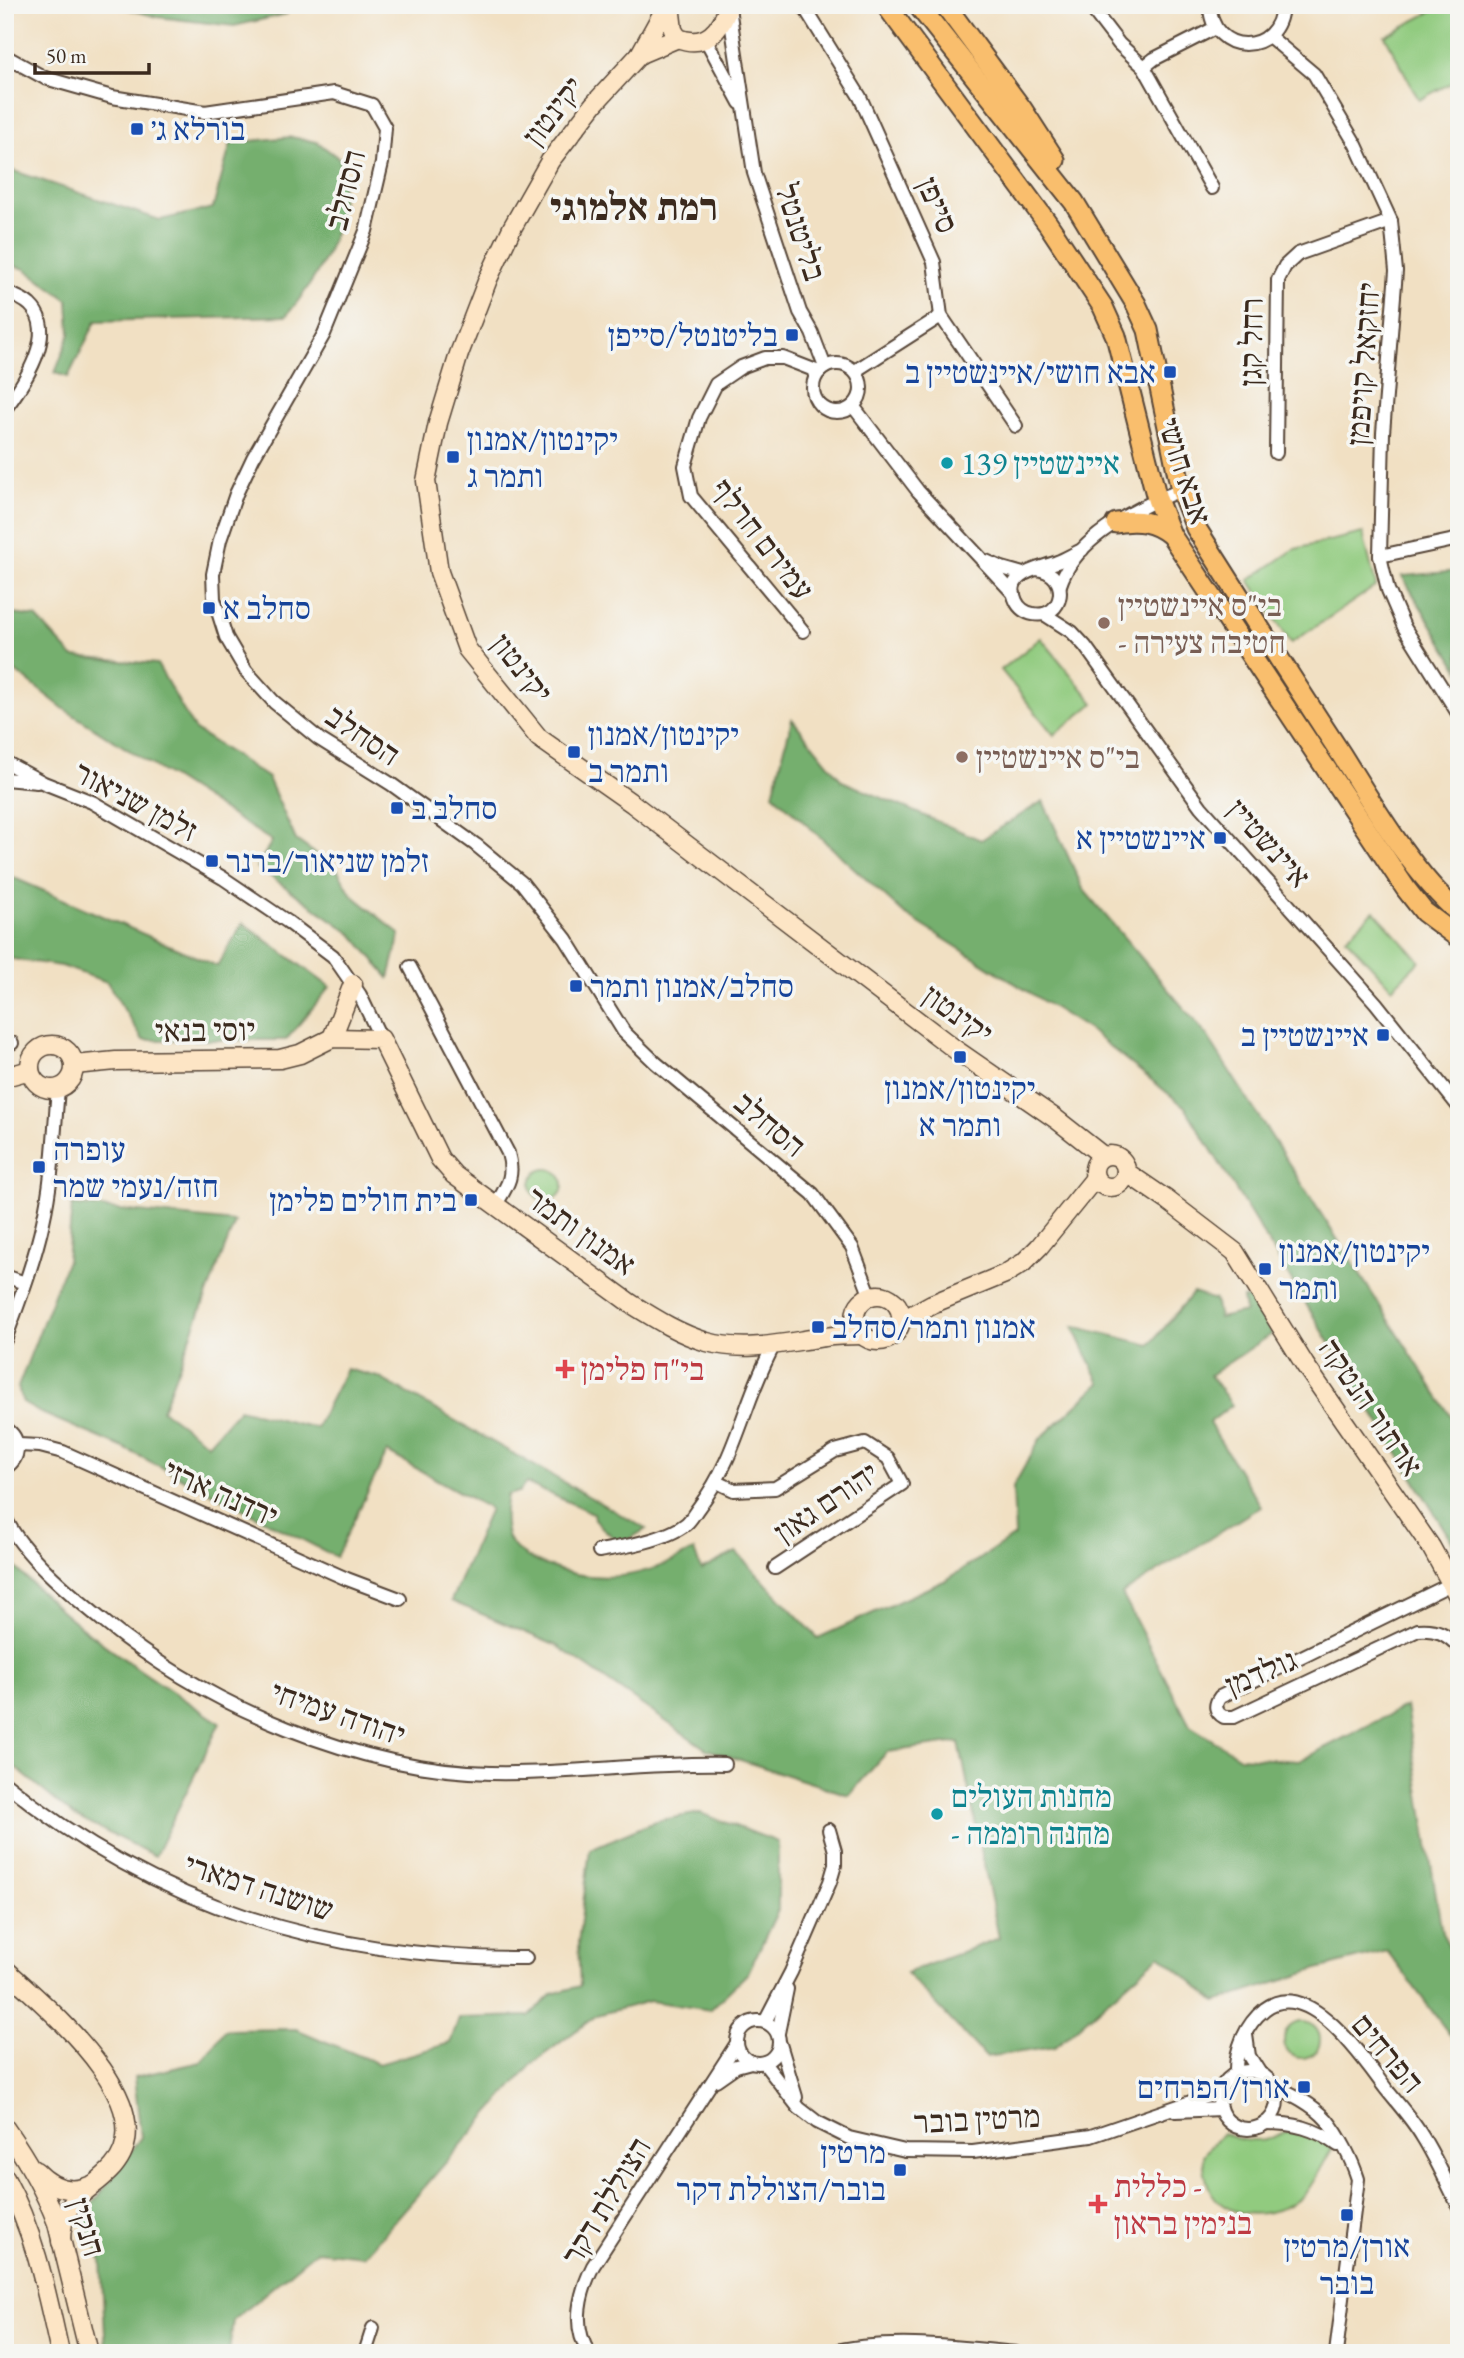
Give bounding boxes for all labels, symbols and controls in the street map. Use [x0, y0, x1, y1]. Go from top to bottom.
scale bar [35, 32, 149, 76]
text: 50 m [46, 42, 87, 69]
street label: יקינטון [513, 68, 593, 154]
place label: בורלא ג׳ [151, 108, 245, 150]
marker: בורלא ג׳ [129, 121, 145, 137]
street label: הסחלב [315, 145, 375, 235]
street label: סייפן [907, 170, 969, 240]
street label: בליטנטל [766, 178, 836, 286]
district label: רמת אלמוגי [550, 182, 718, 231]
street label: יחזקאל קויפמן [1336, 281, 1390, 447]
street label: רחל קגן [1229, 297, 1273, 387]
place label: בליטנטל/סייפן [608, 314, 778, 356]
marker: בליטנטל/סייפן [784, 327, 800, 343]
place label: אבא חושי/איינשטיין ב [905, 351, 1156, 393]
marker: אבא חושי/איינשטיין ב [1162, 364, 1178, 380]
street label: אבא חושי [1148, 412, 1222, 530]
place label: יקינטון/אמנון ותמר ג [467, 418, 618, 497]
place label: איינשטיין 139 [961, 442, 1120, 484]
marker: יקינטון/אמנון ותמר ג [445, 449, 461, 465]
marker: איינשטיין 139 [939, 455, 955, 471]
street label: עמירם חרלף [702, 470, 824, 608]
place label: בי"ס איינשטיין - חטיבה צעירה [1118, 584, 1286, 663]
place label: סחלב א [223, 587, 311, 629]
marker: סחלב א [201, 600, 217, 616]
marker: בי"ס איינשטיין - חטיבה צעירה [1096, 615, 1112, 631]
street label: יקינטון [482, 625, 562, 711]
street label: הסחלב [317, 695, 409, 775]
place label: יקינטון/אמנון ותמר ב [588, 713, 739, 792]
place label: בי"ס איינשטיין [976, 736, 1140, 778]
marker: יקינטון/אמנון ותמר ב [566, 744, 582, 760]
marker: בי"ס איינשטיין [954, 749, 970, 765]
street label: זלמן שניאור [67, 751, 205, 851]
place label: סחלב ב [411, 787, 497, 829]
street label: איינשטיין [1218, 789, 1320, 897]
marker: סחלב ב [389, 800, 405, 816]
place label: איינשטיין א [1076, 817, 1206, 859]
marker: איינשטיין א [1212, 830, 1228, 846]
place label: זלמן שניאור/ברנר [226, 840, 429, 882]
marker: זלמן שניאור/ברנר [204, 853, 220, 869]
place label: סחלב/אמנון ותמר [590, 965, 794, 1007]
street label: יקינטון [914, 974, 1002, 1054]
marker: סחלב/אמנון ותמר [568, 978, 584, 994]
street label: יוסי בנאי [154, 1008, 256, 1052]
place label: איינשטיין ב [1241, 1014, 1369, 1056]
marker: איינשטיין ב [1375, 1027, 1391, 1043]
marker: יקינטון/אמנון ותמר א [952, 1049, 968, 1065]
place label: יקינטון/אמנון ותמר א [884, 1067, 1036, 1146]
street label: הסחלב [725, 1082, 815, 1166]
place label: עופרה חזה/נעמי שמר [53, 1128, 219, 1207]
marker: עופרה חזה/נעמי שמר [31, 1159, 47, 1175]
street label: אמנון ותמר [517, 1177, 645, 1285]
place label: בית חולים פלימן [269, 1179, 457, 1221]
marker: בית חולים פלימן [463, 1192, 479, 1208]
place label: יקינטון/אמנון ותמר [1279, 1230, 1430, 1309]
marker: יקינטון/אמנון ותמר [1257, 1261, 1273, 1277]
place label: אמנון ותמר/סחלב [832, 1306, 1036, 1348]
marker: אמנון ותמר/סחלב [810, 1319, 826, 1335]
street label: ארתור הנטקה [1309, 1330, 1433, 1484]
place label: בי"ח פלימן [581, 1348, 705, 1390]
marker: בי"ח פלימן [555, 1359, 575, 1379]
street label: ירדנה ארזי [157, 1449, 285, 1537]
street label: יהורם גאון [766, 1452, 886, 1552]
street label: גולדמן [1219, 1638, 1303, 1706]
street label: יהודה עמיחי [265, 1670, 411, 1756]
place label: מחנות העולים - מחנה רוממה [951, 1775, 1112, 1854]
marker: מחנות העולים - מחנה רוממה [929, 1806, 945, 1822]
street label: שושנה דמארי [179, 1843, 339, 1931]
street label: הפרחים [1342, 2004, 1434, 2102]
place label: אורן/הפרחים [1137, 2066, 1290, 2108]
marker: אורן/הפרחים [1296, 2079, 1312, 2095]
street label: מרטין בובר [913, 2095, 1041, 2143]
street label: הצוללת דקר [551, 2129, 661, 2273]
place label: מרטין בובר/הצוללת דקר [676, 2131, 886, 2210]
marker: מרטין בובר/הצוללת דקר [892, 2162, 908, 2178]
place label: כללית - בנימין בראון [1114, 2165, 1252, 2244]
street label: חנקין [58, 2193, 116, 2261]
marker: כללית - בנימין בראון [1088, 2194, 1108, 2214]
marker: אורן/מרטין בובר [1339, 2207, 1355, 2223]
place label: אורן/מרטין בובר [1284, 2225, 1410, 2304]

